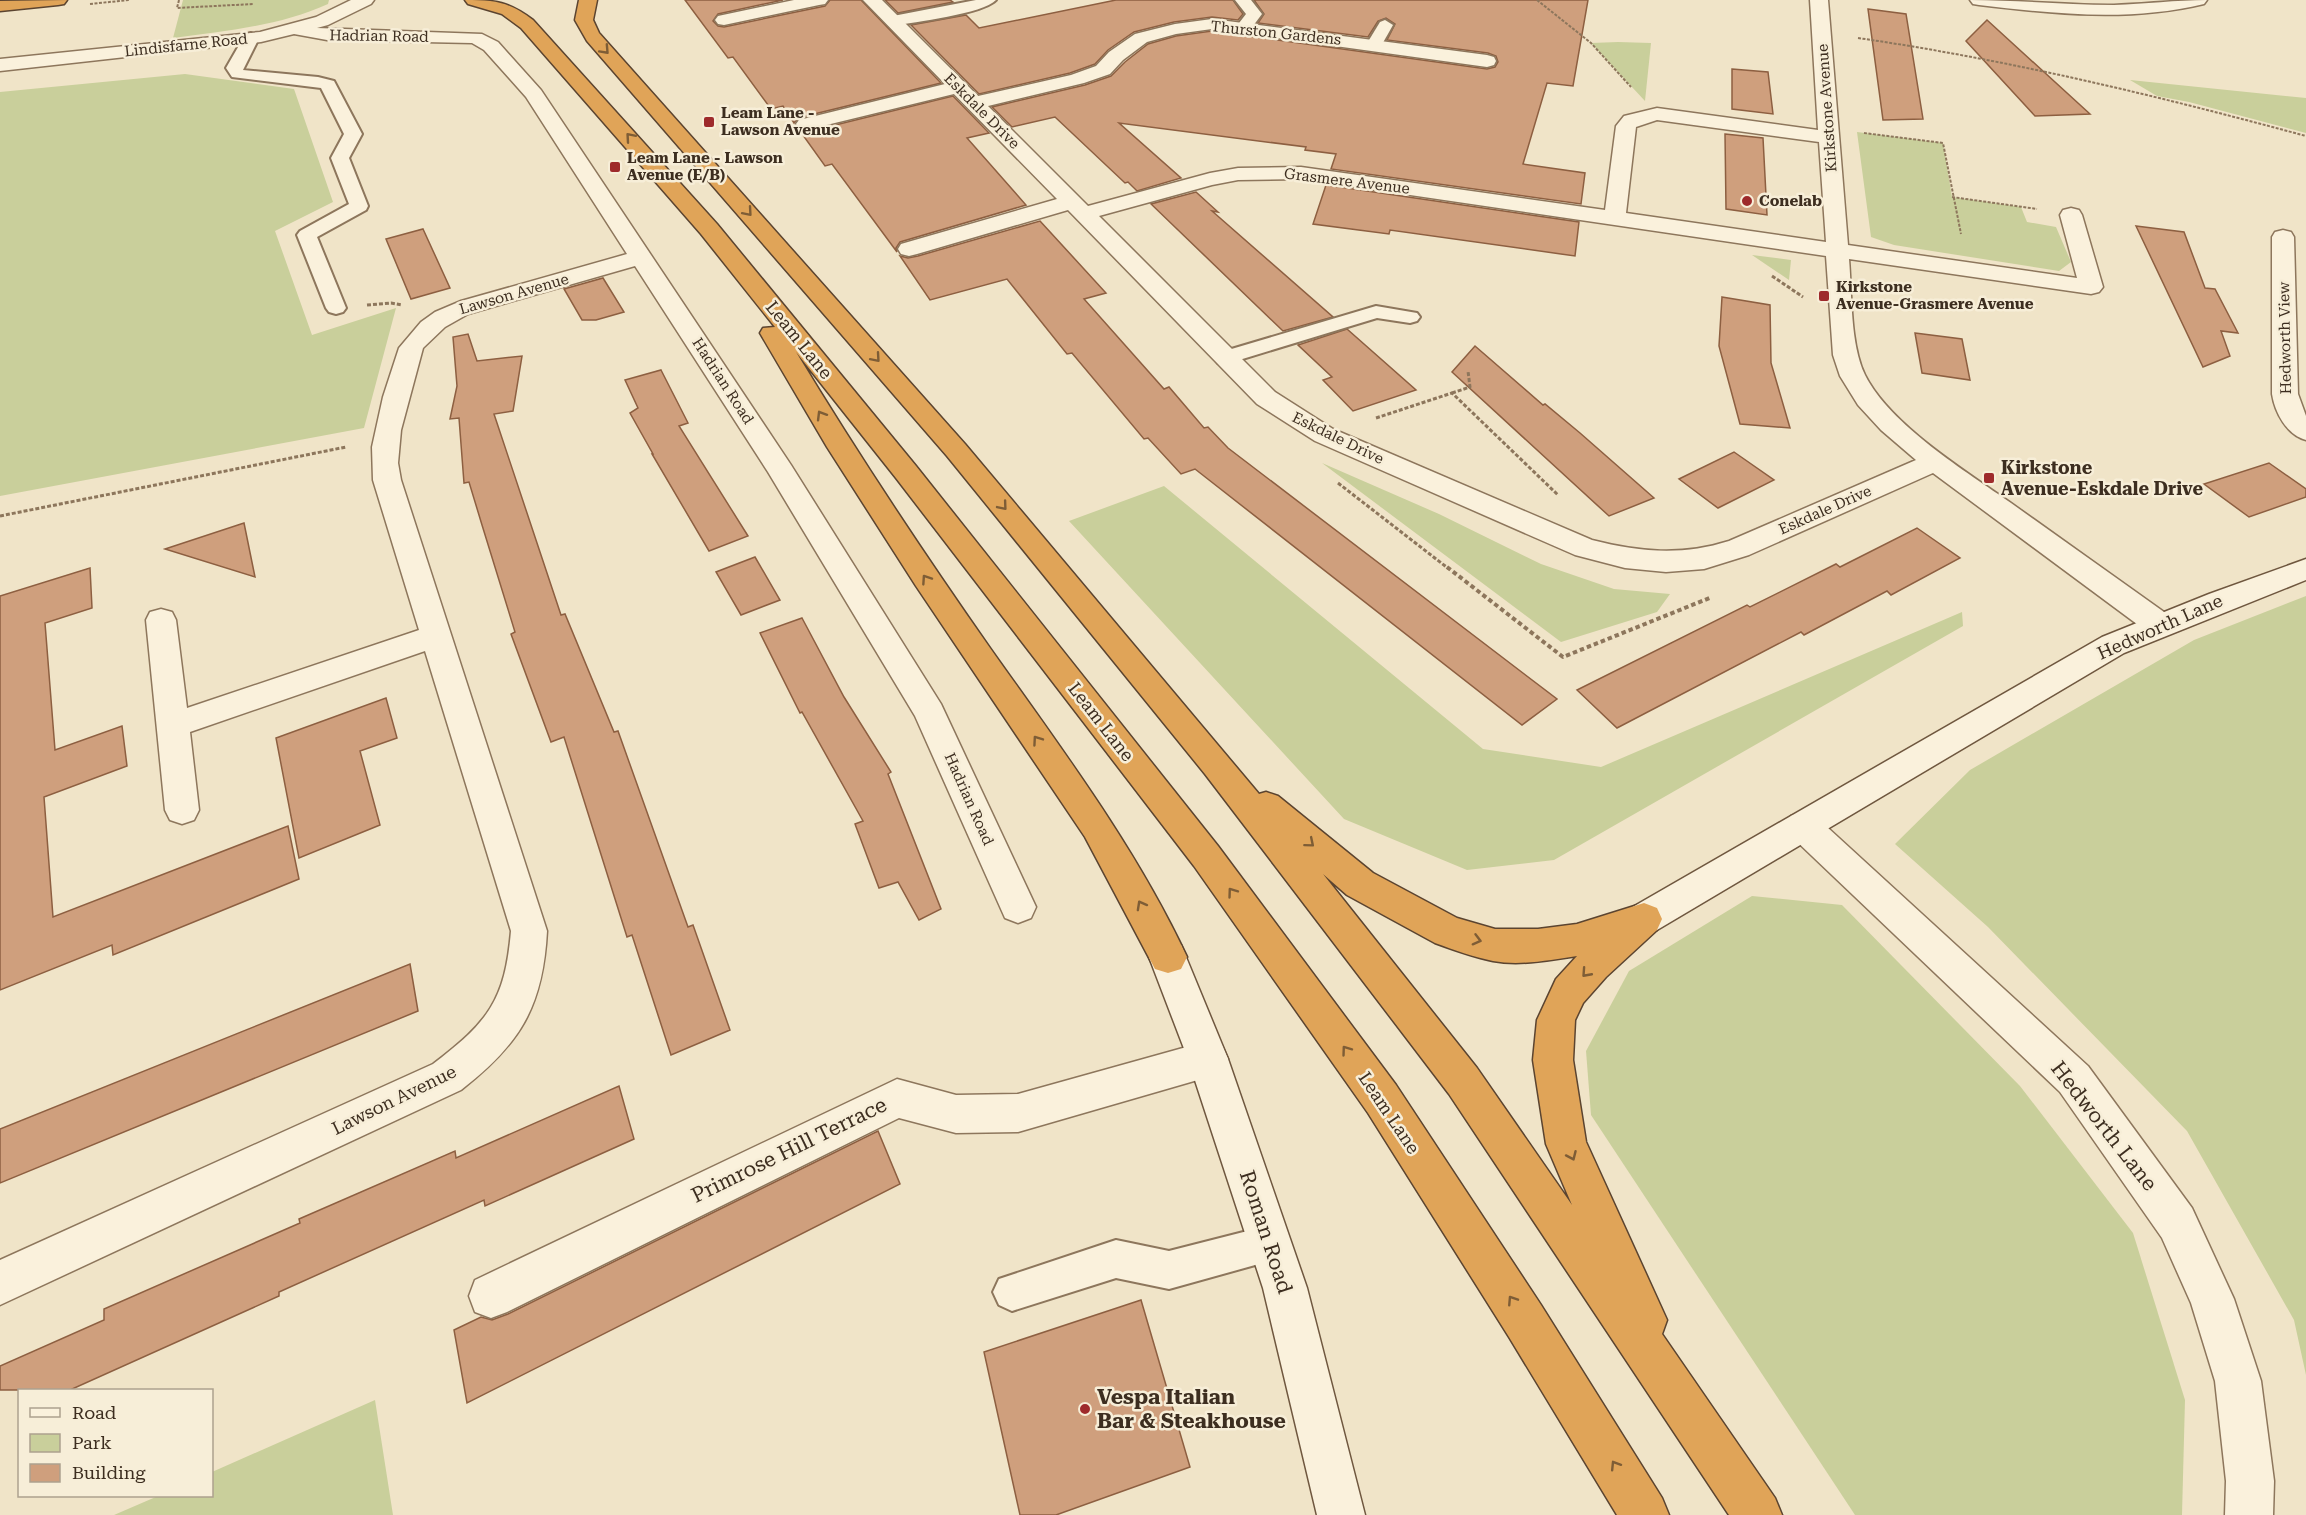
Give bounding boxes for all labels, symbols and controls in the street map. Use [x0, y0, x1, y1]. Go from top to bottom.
street label: Thurston Gardens [1210, 17, 1342, 49]
street label: Hadrian Road [329, 26, 429, 46]
street label: Lindisfarne Road [124, 30, 249, 60]
one-way arrow [598, 43, 609, 54]
street label: Kirkstone Avenue [1814, 43, 1840, 173]
street label: Eskdale Drive [940, 69, 1024, 153]
place label: Leam Lane - Lawson Avenue [721, 104, 840, 139]
marker: Leam Lane - Lawson Avenue [702, 115, 716, 129]
one-way arrow [626, 133, 637, 144]
place label: Leam Lane - Lawson Avenue (E/B) [627, 149, 783, 184]
marker: Leam Lane - Lawson Avenue (E/B) [608, 160, 622, 174]
street label: Grasmere Avenue [1283, 164, 1411, 198]
place label: Conelab [1759, 192, 1822, 210]
marker: Conelab [1740, 194, 1754, 208]
one-way arrow [741, 205, 752, 215]
street label: Lawson Avenue [457, 270, 571, 318]
place label: Kirkstone Avenue-Grasmere Avenue [1836, 278, 2034, 313]
street label: Hedworth View [2275, 281, 2295, 395]
marker: Kirkstone Avenue-Grasmere Avenue [1817, 289, 1831, 303]
street label: Leam Lane [762, 296, 837, 383]
street label: Hadrian Road [688, 334, 758, 428]
one-way arrow [869, 351, 880, 362]
street label: Eskdale Drive [1289, 408, 1387, 468]
one-way arrow [817, 411, 829, 421]
place label: Kirkstone Avenue-Eskdale Drive [2001, 457, 2203, 499]
marker: Kirkstone Avenue-Eskdale Drive [1982, 471, 1996, 485]
street label: Eskdale Drive [1776, 482, 1874, 538]
one-way arrow [996, 499, 1007, 510]
one-way arrow [923, 575, 934, 586]
street label: Hedworth Lane [2094, 589, 2226, 664]
street label: Leam Lane [1064, 678, 1139, 765]
one-way arrow [1033, 736, 1044, 747]
street label: Hadrian Road [941, 750, 998, 848]
one-way arrow [1304, 836, 1315, 847]
one-way arrow [1228, 887, 1239, 898]
one-way arrow [1136, 901, 1148, 911]
one-way arrow [1471, 933, 1482, 945]
one-way arrow [1582, 966, 1593, 977]
one-way arrow [1342, 1045, 1353, 1056]
street label: Hedworth Lane [2046, 1057, 2162, 1195]
street label: Lawson Avenue [328, 1060, 459, 1139]
street label: Leam Lane [1354, 1068, 1425, 1158]
street label: Primrose Hill Terrace [687, 1092, 891, 1208]
one-way arrow [1565, 1150, 1577, 1161]
street label: Roman Road [1235, 1167, 1297, 1297]
one-way arrow [1508, 1295, 1519, 1306]
place label: Vespa Italian Bar & Steakhouse [1097, 1385, 1286, 1433]
legend [18, 1389, 213, 1497]
text: Road [72, 1402, 117, 1423]
marker: Vespa Italian Bar & Steakhouse [1078, 1402, 1092, 1416]
text: Park [72, 1432, 112, 1453]
one-way arrow [1610, 1461, 1622, 1471]
text: Building [72, 1462, 146, 1483]

